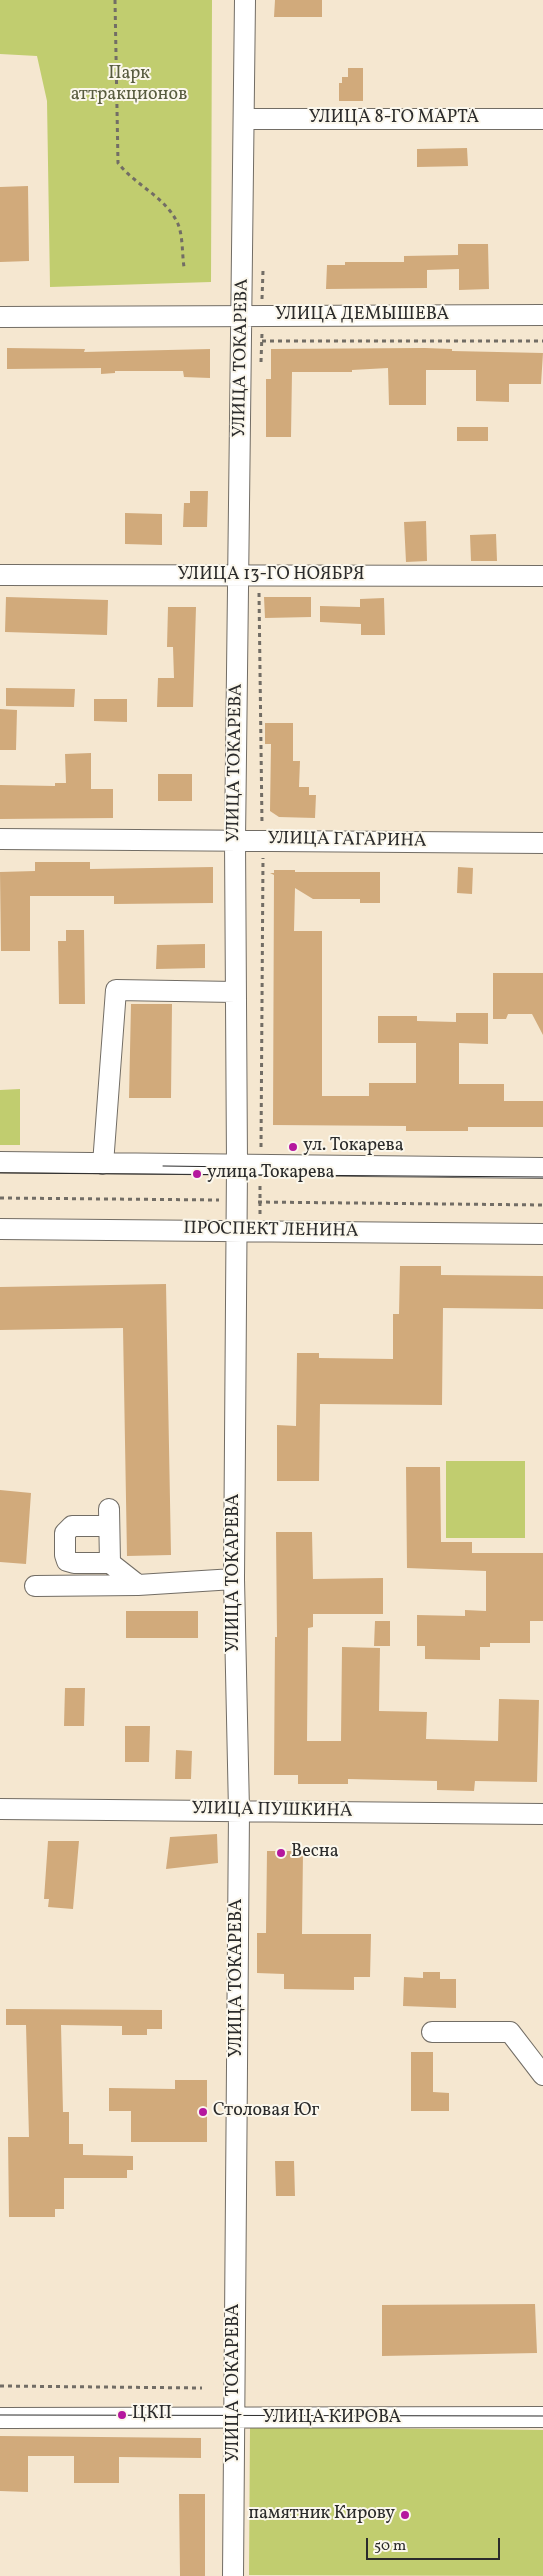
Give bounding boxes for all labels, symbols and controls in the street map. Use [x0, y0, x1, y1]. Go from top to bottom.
park label: Парк аттракционов [71, 64, 187, 106]
street label: УЛИЦА 8-ГО МАРТА [309, 108, 479, 130]
street label: УЛИЦА ТОКАРЕВА [230, 278, 254, 438]
street label: УЛИЦА ДЕМЫШЕВА [275, 305, 449, 327]
street label: УЛИЦА 13-ГО НОЯБРЯ [177, 565, 365, 587]
street label: УЛИЦА ТОКАРЕВА [224, 683, 248, 843]
street label: УЛИЦА ГАГАРИНА [267, 829, 427, 853]
place label: ул. Токарева [303, 1136, 404, 1158]
marker: ул. Токарева [287, 1141, 299, 1153]
place label: улица Токарева [207, 1163, 335, 1185]
marker: улица Токарева [191, 1168, 203, 1180]
street label: ПРОСПЕКТ ЛЕНИНА [183, 1219, 359, 1243]
street label: УЛИЦА ТОКАРЕВА [224, 1494, 246, 1652]
street label: УЛИЦА ПУШКИНА [191, 1799, 353, 1823]
place label: Весна [291, 1842, 339, 1864]
marker: Весна [275, 1847, 287, 1859]
street label: УЛИЦА ТОКАРЕВА [227, 1899, 249, 2057]
place label: Столовая Юг [213, 2101, 319, 2123]
marker: Столовая Юг [197, 2106, 209, 2118]
street label: УЛИЦА ТОКАРЕВА [224, 2304, 246, 2462]
place label: ЦКП [132, 2404, 172, 2426]
street label: УЛИЦА КИРОВА [263, 2408, 401, 2430]
marker: ЦКП [116, 2409, 128, 2421]
place label: памятник Кирову [249, 2504, 395, 2526]
marker: памятник Кирову [399, 2509, 411, 2521]
scale bar [368, 2528, 502, 2560]
text: 50 m [374, 2536, 406, 2557]

